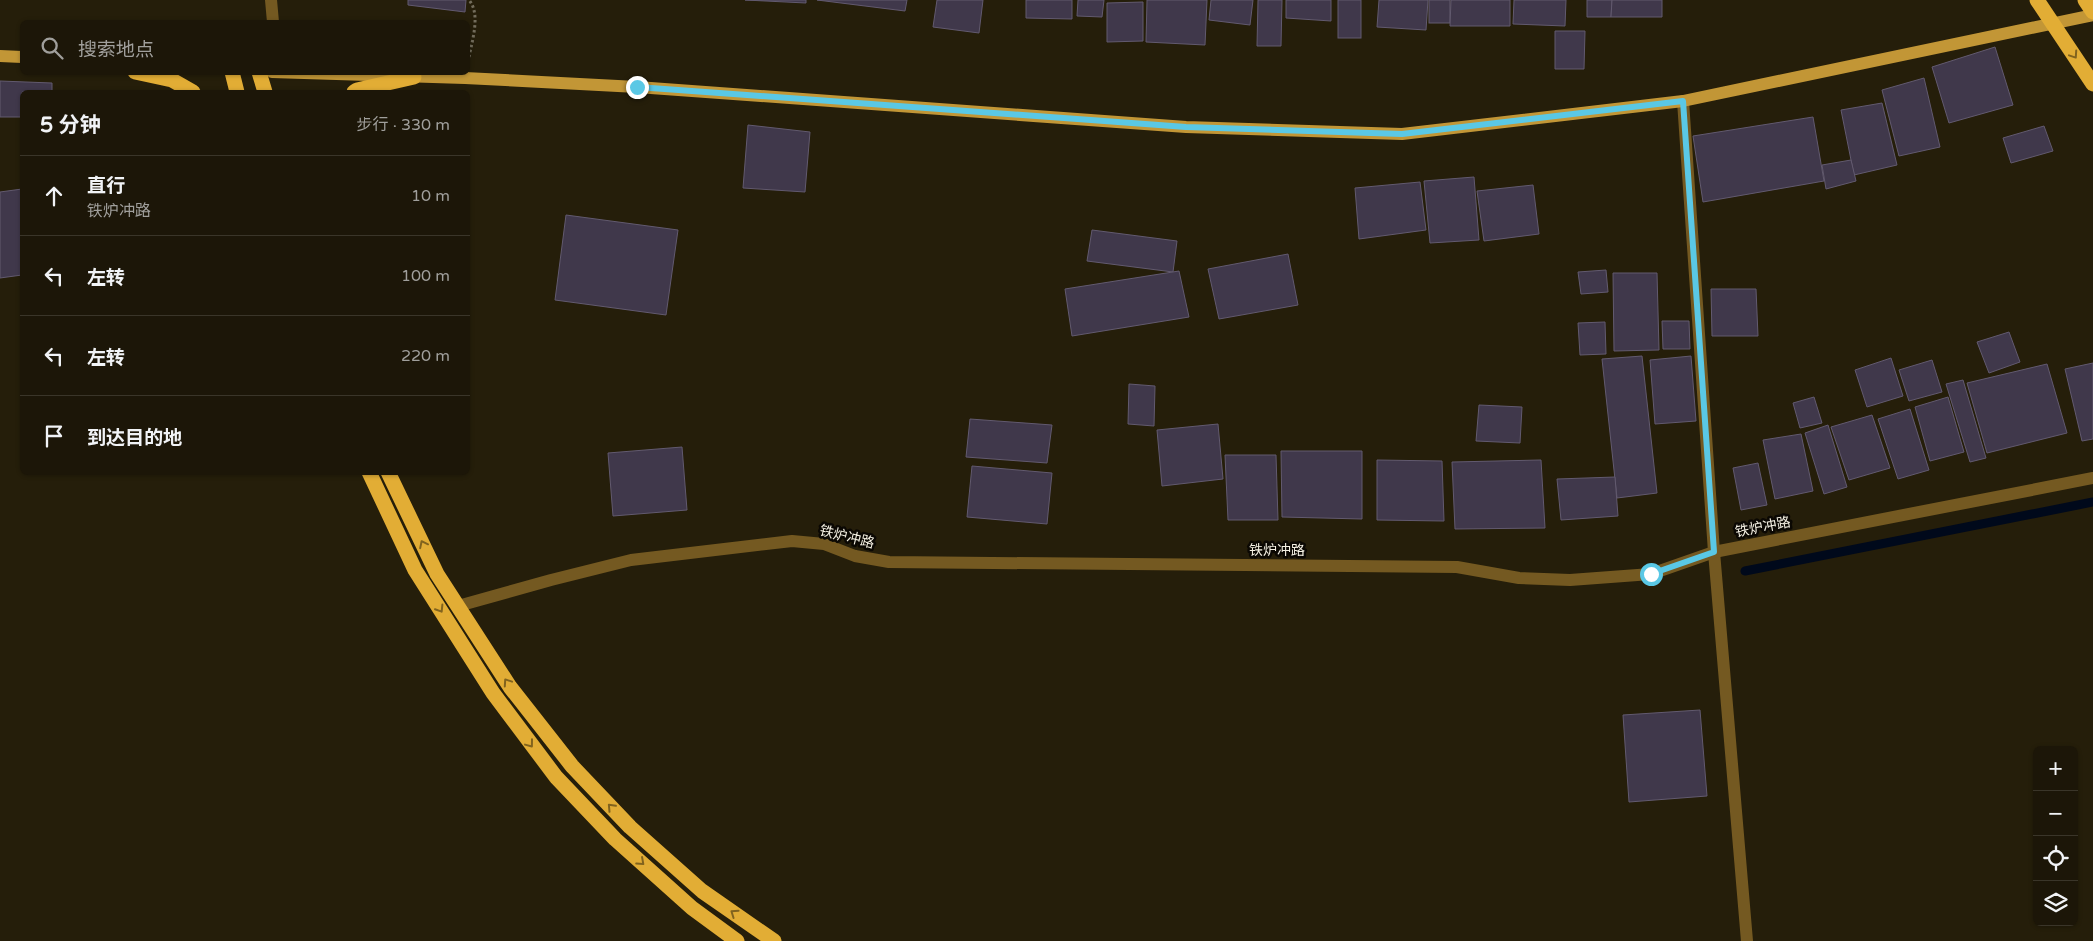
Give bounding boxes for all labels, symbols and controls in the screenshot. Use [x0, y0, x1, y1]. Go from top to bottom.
search box [20, 20, 470, 75]
icon: search [38, 34, 66, 62]
text: 搜索地点 [78, 39, 154, 61]
one-way arrow [2068, 49, 2077, 59]
route end [626, 76, 649, 99]
text: 5 分钟 [40, 113, 101, 138]
text: 步行 · 330 m [357, 115, 450, 135]
text: 直行 [87, 175, 125, 197]
icon: ahead [40, 182, 68, 210]
text: 10 m [411, 186, 450, 206]
text: 铁炉冲路 [87, 201, 151, 221]
icon: left [40, 262, 68, 290]
text: 100 m [401, 266, 450, 286]
text: 左转 [87, 267, 125, 289]
icon: left [40, 342, 68, 370]
text: 220 m [401, 346, 450, 366]
text: 左转 [87, 347, 125, 369]
icon: arrive [40, 422, 68, 450]
text: 到达目的地 [87, 427, 182, 449]
street label: 铁炉冲路 [1734, 513, 1792, 541]
street label: 铁炉冲路 [818, 522, 876, 552]
one-way arrow [419, 540, 429, 549]
street label: 铁炉冲路 [1249, 542, 1305, 559]
route start [1640, 563, 1663, 586]
one-way arrow [433, 604, 443, 613]
one-way arrow [504, 679, 513, 688]
one-way arrow [525, 738, 533, 747]
map controls [2033, 746, 2078, 926]
button: + [2033, 746, 2078, 791]
button: − [2033, 791, 2078, 836]
one-way arrow [608, 803, 617, 812]
button: locate [2033, 836, 2078, 881]
one-way arrow [636, 856, 645, 865]
button: layers [2033, 881, 2078, 926]
one-way arrow [730, 910, 739, 919]

